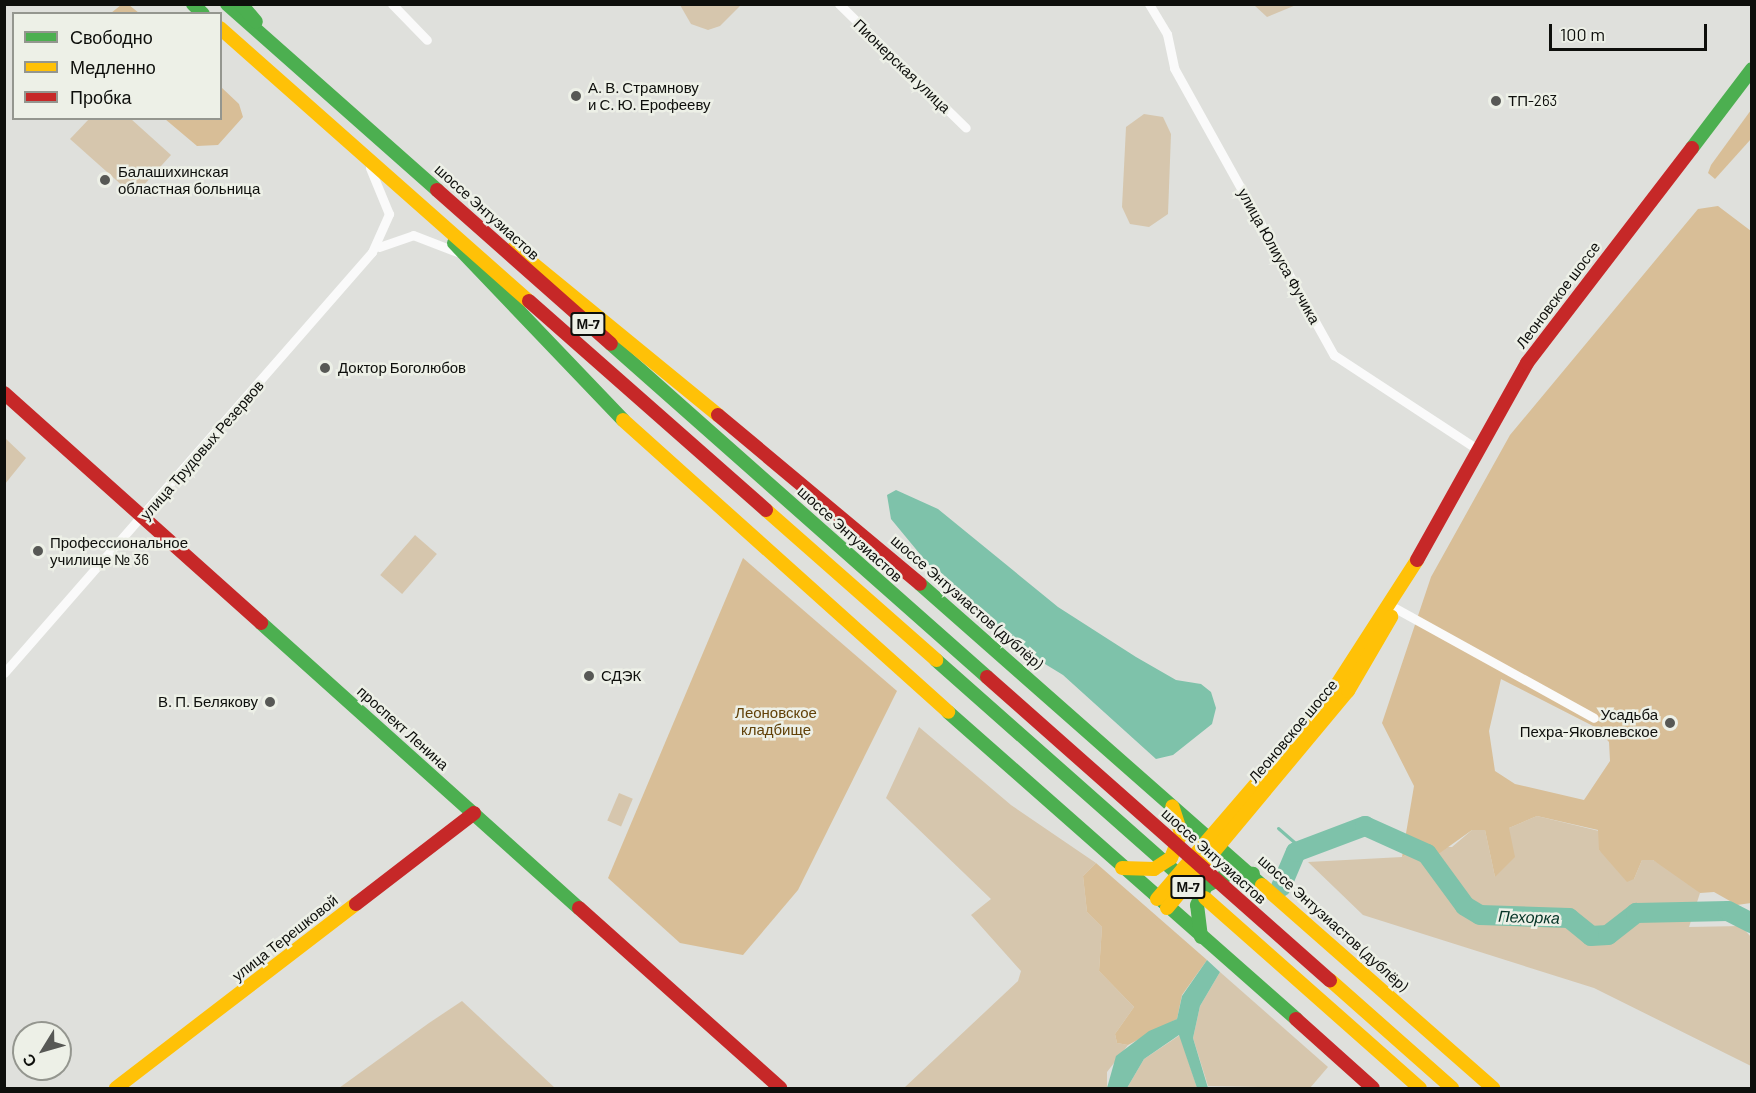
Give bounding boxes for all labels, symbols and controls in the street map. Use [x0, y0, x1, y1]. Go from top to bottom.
legend [12, 12, 222, 120]
scale bar [1552, 12, 1710, 50]
street label: Пионерская улица [850, 15, 954, 117]
text: 100 m [1560, 23, 1605, 45]
text: Свободно [70, 26, 153, 48]
text: Медленно [70, 56, 156, 78]
place label: А. В. Страмнову и С. Ю. Ерофееву [588, 78, 711, 113]
text: Пробка [70, 86, 132, 108]
marker: А. В. Страмнову и С. Ю. Ерофееву [569, 89, 583, 103]
place label: ТП-263 [1508, 92, 1557, 110]
marker: ТП-263 [1489, 94, 1503, 108]
street label: шоссе Энтузиастов [431, 160, 543, 264]
place label: Балашихинская областная больница [118, 162, 260, 197]
marker: Балашихинская областная больница [96, 171, 114, 189]
street label: улица Юлиуса Фучика [1234, 185, 1324, 327]
street label: Леоновское шоссе [1512, 238, 1604, 352]
road number: М-7 [570, 313, 606, 335]
marker: Доктор Боголюбов [316, 359, 334, 377]
place label: Доктор Боголюбов [338, 359, 466, 377]
street label: улица Трудовых Резервов [137, 377, 267, 523]
street label: шоссе Энтузиастов [794, 482, 906, 586]
street label: шоссе Энтузиастов (дублёр) [887, 531, 1047, 673]
place label: Профессиональное училище № 36 [50, 533, 188, 568]
marker: Профессиональное училище № 36 [31, 544, 45, 558]
place label: СДЭК [601, 667, 641, 685]
marker: СДЭК [582, 669, 596, 683]
street label: Леоновское шоссе [1245, 676, 1341, 786]
street label: проспект Ленина [354, 682, 452, 774]
place label: В. П. Белякову [158, 693, 258, 711]
marker: В. П. Белякову [263, 695, 277, 709]
park label: Леоновское кладбище [735, 703, 817, 738]
place label: Усадьба Пехра-Яковлевское [1520, 705, 1658, 740]
marker: Усадьба Пехра-Яковлевское [1663, 716, 1677, 730]
street label: шоссе Энтузиастов [1158, 804, 1270, 908]
street label: шоссе Энтузиастов (дублёр) [1255, 851, 1411, 995]
road number: М-7 [1170, 876, 1206, 898]
street label: улица Терешковой [229, 891, 341, 985]
water label: Пехорка [1498, 906, 1560, 928]
north arrow [12, 1021, 72, 1081]
text: С [18, 1051, 40, 1071]

